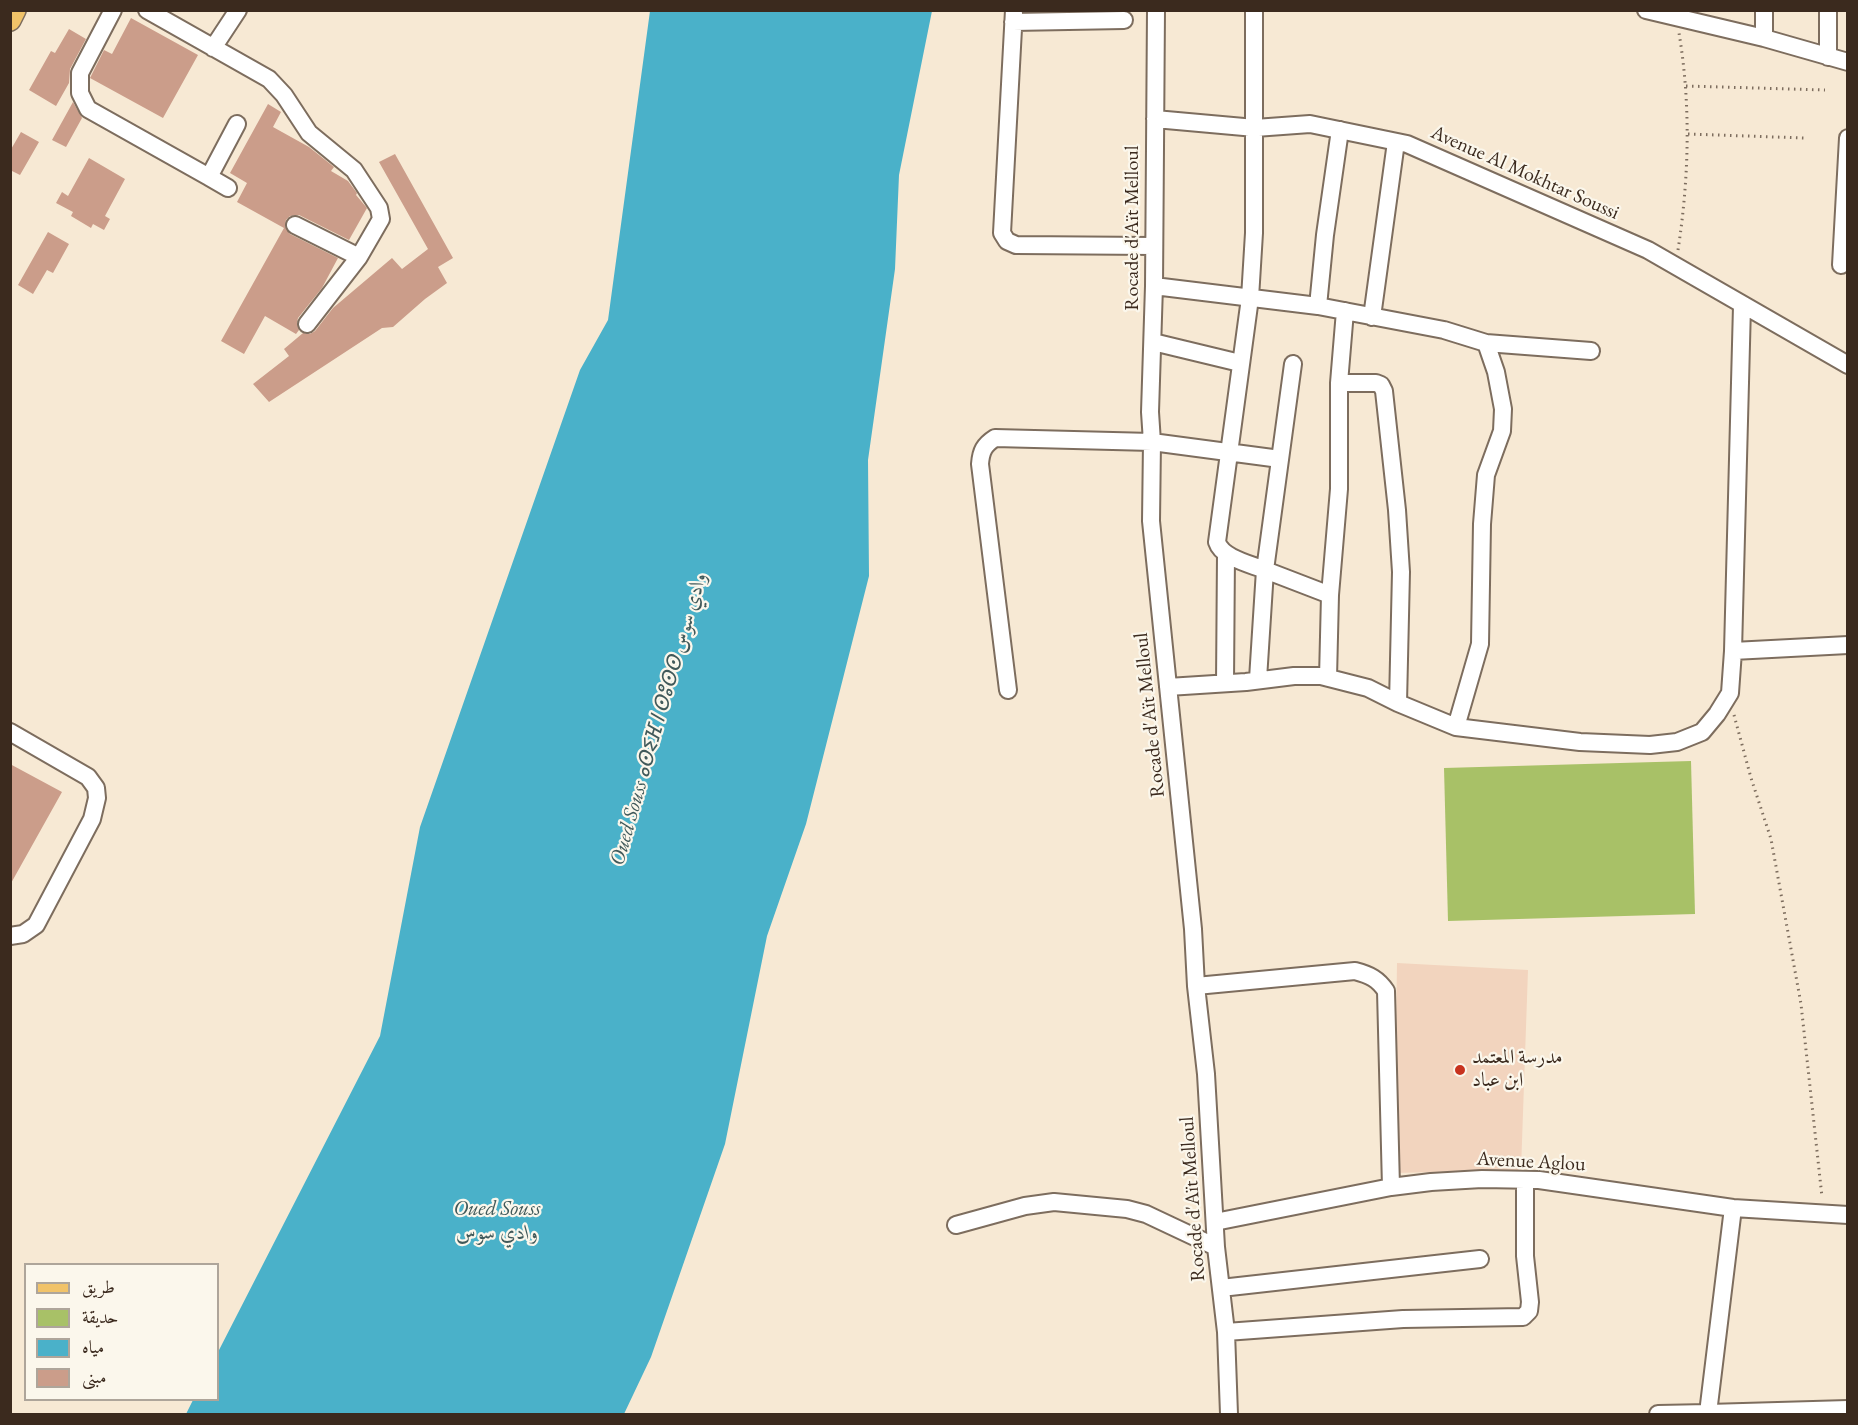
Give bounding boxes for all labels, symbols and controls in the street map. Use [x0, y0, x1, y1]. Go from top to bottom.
street label: Avenue Al Mokhtar Soussi [1427, 121, 1623, 225]
street label: Rocade d'Aït Melloul [1121, 145, 1145, 311]
water label: Oued Souss ⴰⵙⵉⴼ ⵏ ⵙⵓⵙⵙ وادي سوس [605, 570, 713, 868]
street label: Rocade d'Aït Melloul [1129, 632, 1171, 798]
place label: مدرسة المعتمد ابن عباد [1472, 1046, 1562, 1093]
marker: مدرسة المعتمد ابن عباد [1453, 1063, 1467, 1077]
street label: Rocade d'Aït Melloul [1175, 1116, 1211, 1282]
street label: Avenue Aglou [1476, 1147, 1586, 1177]
water label: Oued Souss وادي سوس [453, 1196, 541, 1246]
legend [24, 1263, 219, 1401]
text: طريق [82, 1275, 115, 1298]
text: حديقة [82, 1305, 118, 1328]
text: مياه [82, 1335, 104, 1358]
text: مبنى [82, 1365, 107, 1388]

